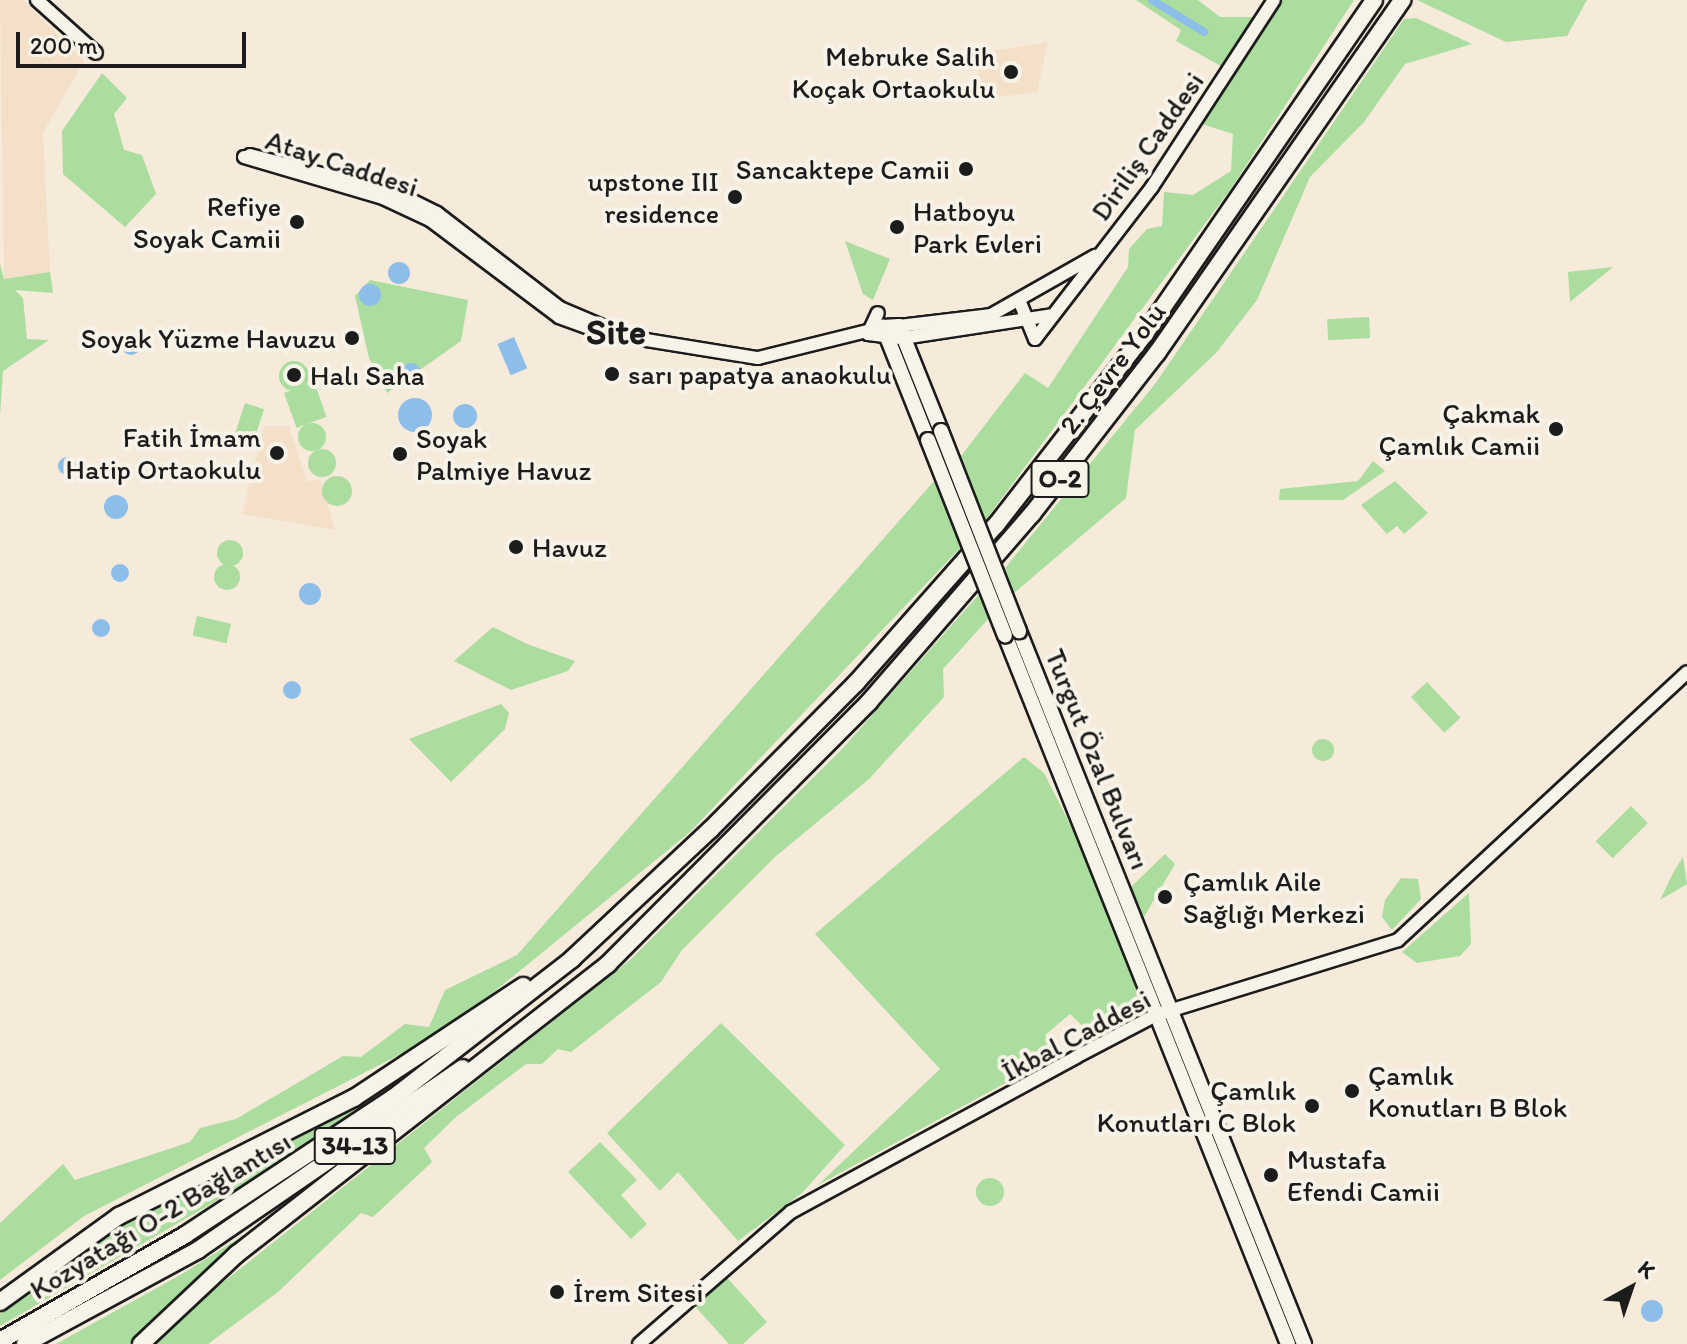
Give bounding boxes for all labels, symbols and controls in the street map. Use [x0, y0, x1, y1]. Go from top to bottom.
scale bar [20, 16, 250, 66]
text: 200 m [30, 31, 98, 60]
place label: Mebruke Salih Koçak Ortaokulu [791, 39, 995, 105]
marker: Mebruke Salih Koçak Ortaokulu [1002, 63, 1020, 81]
street label: Diriliş Caddesi [1083, 65, 1211, 227]
street label: Atay Caddesi [261, 123, 423, 203]
place label: Sancaktepe Camii [735, 152, 950, 186]
marker: Sancaktepe Camii [957, 160, 975, 178]
place label: upstone III residence [588, 164, 719, 230]
marker: upstone III residence [726, 188, 744, 206]
place label: Refiye Soyak Camii [133, 189, 281, 255]
place label: Hatboyu Park Evleri [913, 194, 1042, 260]
marker: Refiye Soyak Camii [288, 213, 306, 231]
marker: Hatboyu Park Evleri [888, 218, 906, 236]
street label: 2. Çevre Yolu [1052, 296, 1172, 440]
district label: Site [586, 310, 646, 354]
place label: Soyak Yüzme Havuzu [82, 321, 336, 355]
marker: Soyak Yüzme Havuzu [343, 329, 361, 347]
place label: sarı papatya anaokulu [628, 357, 892, 391]
place label: Halı Saha [310, 358, 425, 392]
marker: sarı papatya anaokulu [603, 365, 621, 383]
marker: Halı Saha [285, 366, 303, 384]
place label: Çakmak Çamlık Camii [1378, 396, 1540, 462]
place label: Fatih İmam Hatip Ortaokulu [65, 420, 261, 486]
marker: Çakmak Çamlık Camii [1547, 420, 1565, 438]
place label: Soyak Palmiye Havuz [416, 421, 591, 487]
marker: Fatih İmam Hatip Ortaokulu [268, 444, 286, 462]
marker: Soyak Palmiye Havuz [391, 445, 409, 463]
road number: O-2 [1030, 457, 1090, 501]
place label: Havuz [532, 530, 607, 564]
marker: Havuz [507, 538, 525, 556]
street label: Turgut Özal Bulvarı [1038, 644, 1158, 874]
place label: Çamlık Aile Sağlığı Merkezi [1183, 864, 1365, 930]
marker: Çamlık Aile Sağlığı Merkezi [1154, 886, 1176, 908]
street label: İkbal Caddesi [996, 982, 1156, 1088]
place label: Çamlık Konutları B Blok [1368, 1058, 1568, 1124]
place label: Çamlık Konutları C Blok [1096, 1073, 1296, 1139]
marker: Çamlık Konutları B Blok [1343, 1082, 1361, 1100]
marker: Çamlık Konutları C Blok [1303, 1097, 1321, 1115]
street label: Kozyatağı O-2 Bağlantısı [24, 1124, 296, 1306]
road number: 34-13 [313, 1124, 397, 1168]
place label: Mustafa Efendi Camii [1287, 1142, 1440, 1208]
marker: Mustafa Efendi Camii [1262, 1166, 1280, 1184]
north arrow [1591, 1248, 1671, 1328]
text: K [1633, 1254, 1661, 1284]
place label: İrem Sitesi [573, 1275, 703, 1309]
marker: İrem Sitesi [548, 1283, 566, 1301]

